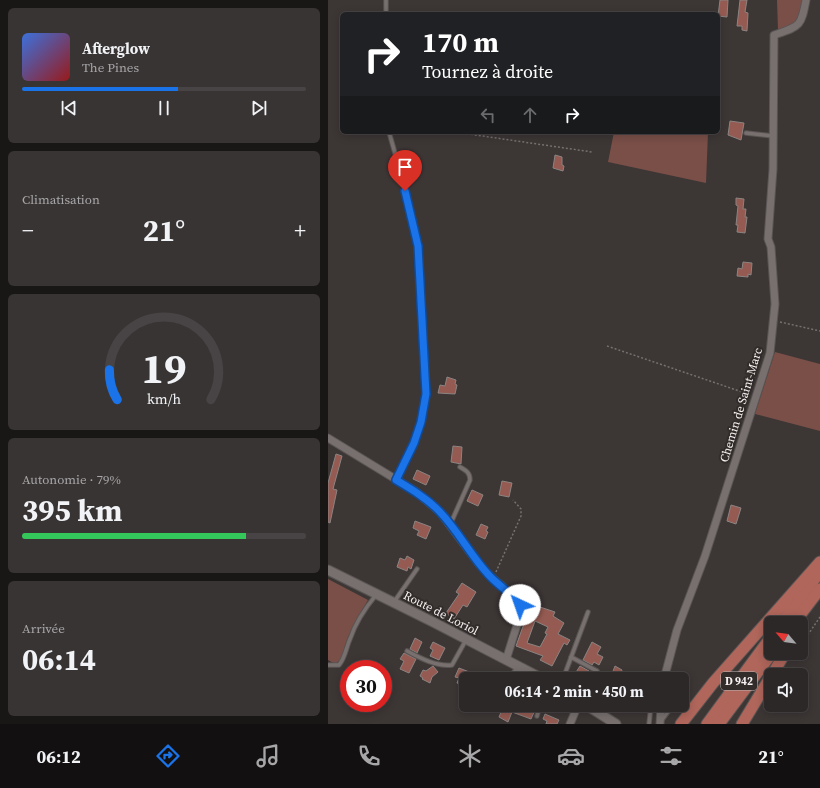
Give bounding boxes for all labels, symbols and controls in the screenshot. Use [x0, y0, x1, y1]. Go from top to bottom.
text: 170 m [422, 23, 499, 61]
icon: right [356, 28, 408, 80]
text: Afterglow [82, 38, 150, 59]
text: The Pines [82, 59, 139, 76]
text: Tournez à droite [422, 59, 553, 84]
icon: previous [58, 97, 80, 119]
icon: pause [153, 97, 175, 119]
icon: next [248, 97, 270, 119]
icon: left [477, 104, 499, 126]
icon: ahead [519, 104, 541, 126]
icon: right [561, 104, 583, 126]
pin [388, 150, 422, 191]
icon: arrive [394, 156, 416, 178]
text: Climatisation [22, 191, 100, 208]
text: 21° [143, 210, 185, 251]
text: − [22, 215, 34, 245]
text: + [294, 215, 306, 245]
text: 19 [141, 340, 187, 397]
street label: Chemin de Saint-Marc [716, 346, 766, 464]
text: km/h [147, 389, 181, 409]
text: Autonomie · 79% [22, 471, 121, 488]
text: 395 km [22, 490, 122, 531]
position arrow [499, 584, 541, 626]
street label: Route de Loriol [401, 587, 482, 639]
north arrow [764, 616, 808, 660]
map controls [764, 616, 808, 712]
text: Arrivée [22, 620, 65, 637]
text: 06:14 [22, 639, 96, 680]
speed limit sign: 30 [340, 660, 392, 712]
button: sound [764, 668, 808, 712]
road number: D 942 [721, 672, 757, 690]
text: 06:14 · 2 min · 450 m [505, 681, 644, 702]
icon: directions [154, 742, 182, 770]
icon: music [254, 742, 282, 770]
icon: phone [355, 742, 383, 770]
icon: climate [456, 742, 484, 770]
icon: car [557, 742, 585, 770]
icon: filters [657, 742, 685, 770]
text: 06:12 [36, 744, 81, 769]
text: 21° [758, 744, 784, 769]

